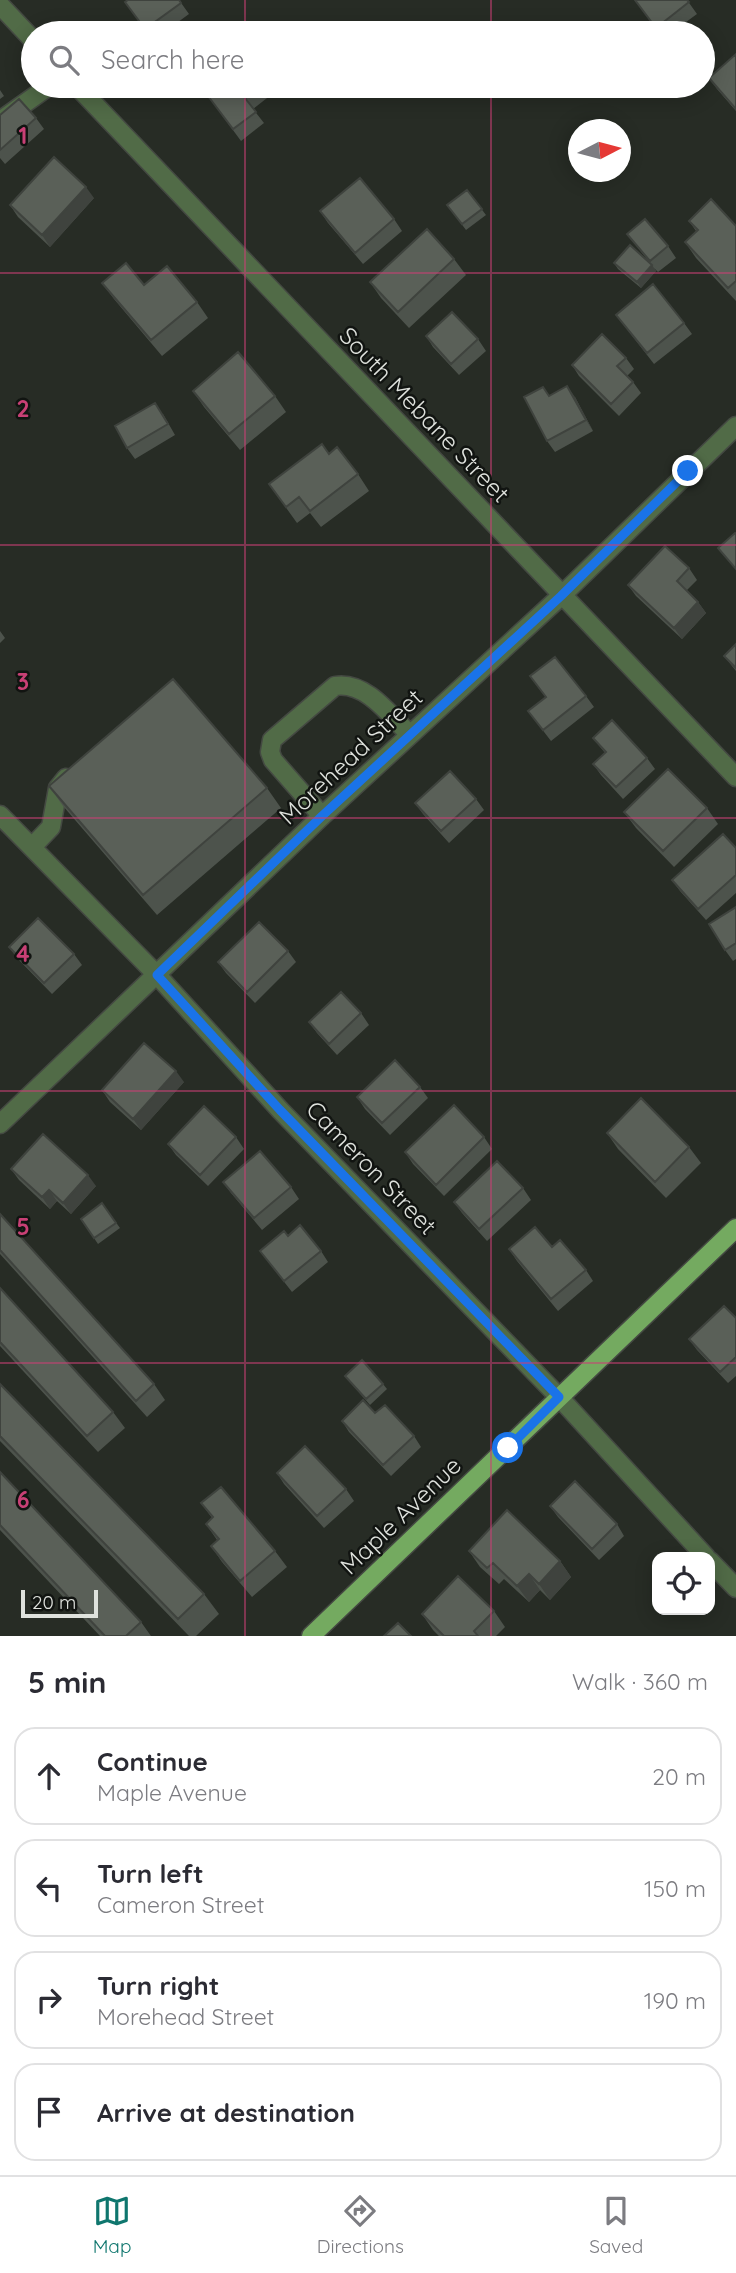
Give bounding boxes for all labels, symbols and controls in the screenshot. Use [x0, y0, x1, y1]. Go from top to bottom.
search box [21, 21, 715, 98]
icon: search [45, 41, 83, 79]
text: Search here [101, 43, 245, 76]
north arrow [568, 119, 631, 182]
text: 1 [19, 121, 27, 150]
street label: South Mebane Street [333, 320, 516, 508]
text: 2 [16, 394, 30, 423]
route end [672, 455, 703, 486]
text: 3 [17, 667, 29, 696]
street label: Morehead Street [272, 682, 428, 830]
text: 4 [16, 939, 30, 968]
street label: Cameron Street [300, 1094, 443, 1241]
text: 5 [16, 1212, 30, 1241]
route start [492, 1432, 523, 1463]
street label: Maple Avenue [334, 1450, 467, 1580]
text: 6 [17, 1485, 29, 1514]
map controls [652, 1552, 715, 1615]
button: locate [652, 1552, 715, 1615]
scale bar [21, 1587, 98, 1619]
text: 20 m [32, 1590, 76, 1614]
text: 5 min [28, 1663, 106, 1701]
text: Walk · 360 m [572, 1667, 708, 1696]
text: Continue [97, 1745, 208, 1778]
icon: ahead [30, 1757, 68, 1795]
text: 20 m [652, 1762, 706, 1791]
text: Maple Avenue [97, 1778, 247, 1807]
text: Turn left [97, 1857, 204, 1890]
icon: left [30, 1869, 68, 1907]
text: 150 m [644, 1874, 706, 1903]
text: Cameron Street [97, 1890, 265, 1919]
text: Turn right [97, 1969, 219, 2002]
icon: right [30, 1981, 68, 2019]
text: 190 m [644, 1986, 706, 2015]
text: Morehead Street [97, 2002, 274, 2031]
icon: arrive [30, 2093, 68, 2131]
text: Arrive at destination [97, 2096, 355, 2129]
tab: Map [93, 2192, 131, 2258]
tab: Directions [317, 2192, 404, 2258]
tab: Saved [589, 2192, 643, 2258]

